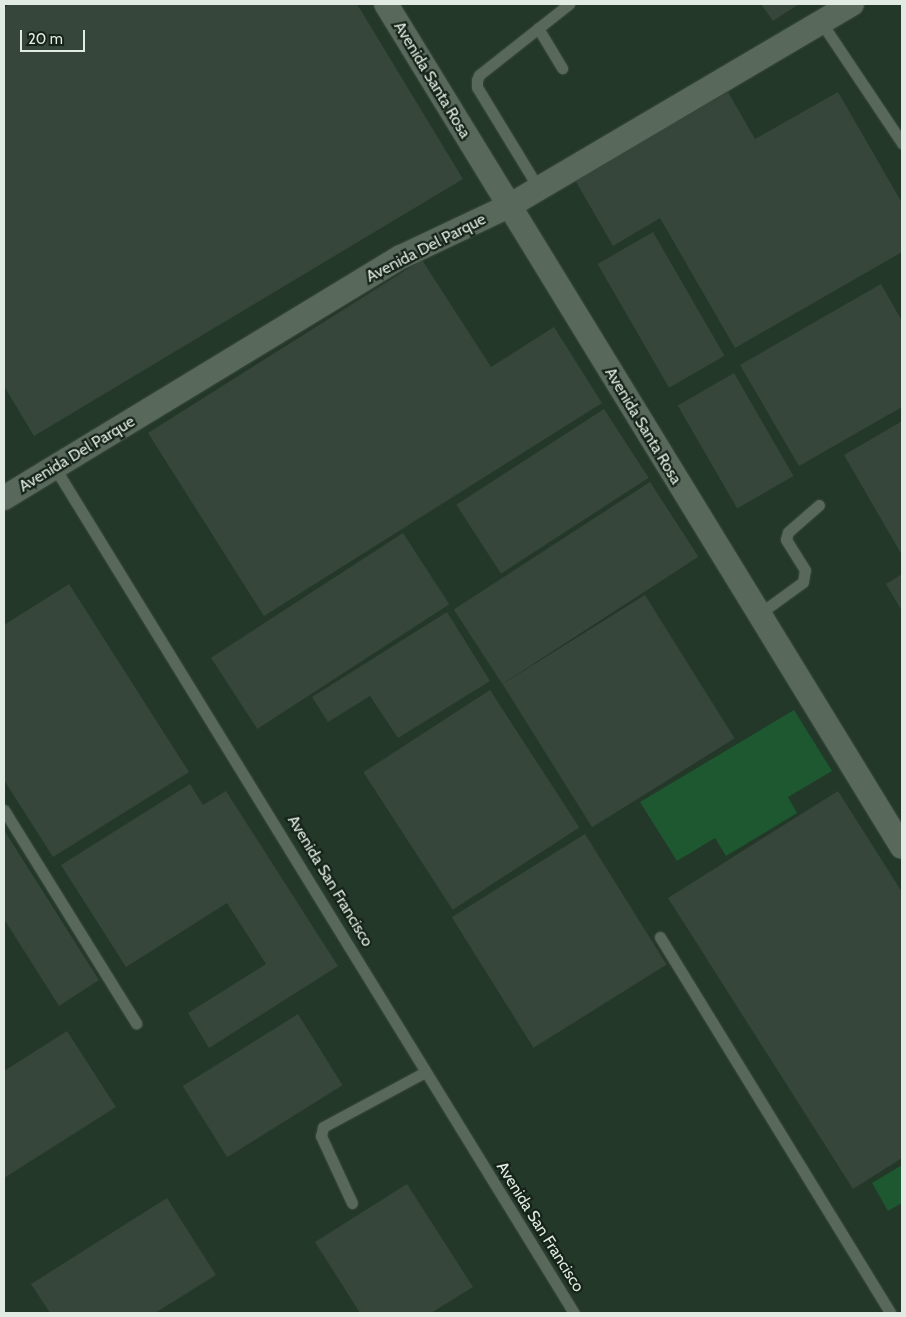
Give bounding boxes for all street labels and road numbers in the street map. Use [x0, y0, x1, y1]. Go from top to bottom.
street label: Avenida Santa Rosa [390, 18, 474, 142]
street label: Avenida Del Parque [363, 210, 489, 286]
street label: Avenida Santa Rosa [601, 364, 685, 488]
street label: Avenida Del Parque [16, 412, 138, 496]
street label: Avenida San Francisco [283, 812, 377, 950]
street label: Avenida San Francisco [492, 1158, 588, 1296]

